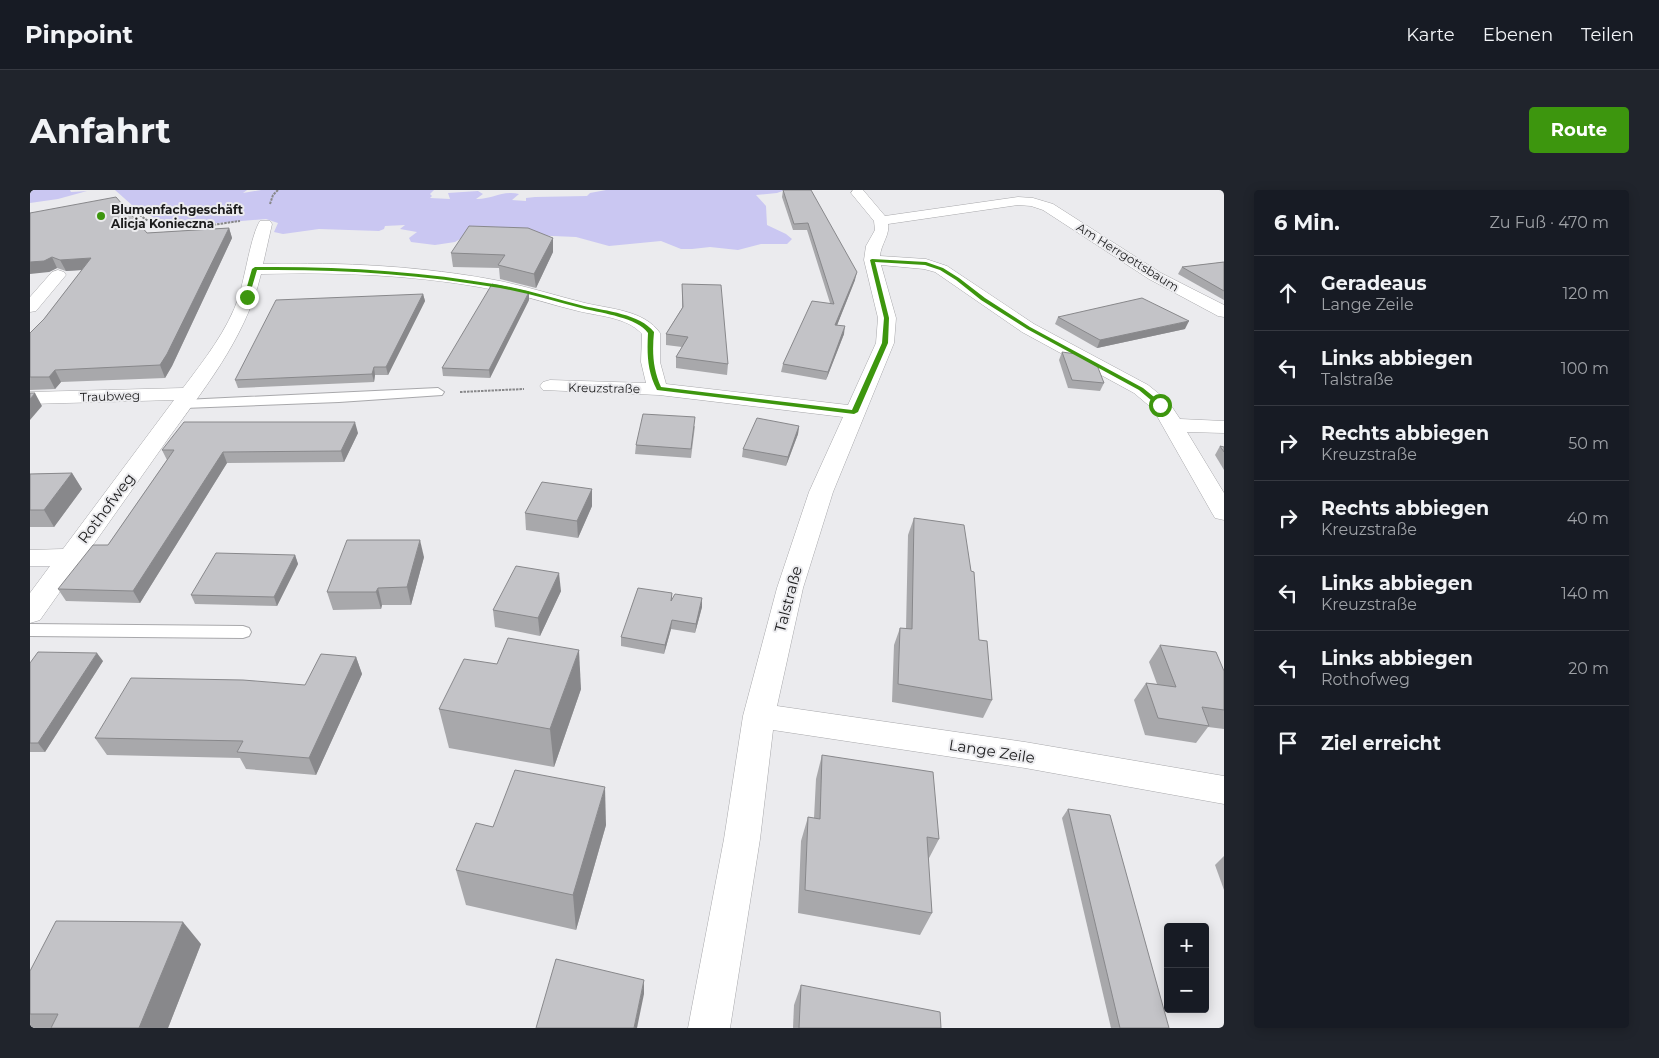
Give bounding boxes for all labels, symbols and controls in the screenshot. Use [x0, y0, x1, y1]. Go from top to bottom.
text: Pinpoint [25, 20, 133, 49]
text: Karte [1406, 24, 1455, 46]
text: Ebenen [1483, 24, 1553, 46]
text: Teilen [1581, 24, 1634, 46]
button: Route [1529, 107, 1629, 153]
text: Anfahrt [30, 109, 171, 152]
place label: Blumenfachgeschäft Alicja Konieczna [110, 202, 244, 231]
marker: Blumenfachgeschäft Alicja Konieczna [95, 210, 107, 222]
text: 6 Min. [1274, 210, 1340, 235]
text: Zu Fuß · 470 m [1489, 213, 1609, 232]
street label: Am Herrgottsbaum [1074, 219, 1182, 295]
text: Geradeaus [1321, 272, 1427, 295]
icon: ahead [1274, 279, 1302, 307]
text: 120 m [1562, 284, 1609, 303]
route end [236, 286, 259, 309]
text: Lange Zeile [1321, 295, 1414, 314]
text: Links abbiegen [1321, 347, 1473, 370]
icon: left [1274, 354, 1302, 382]
text: 100 m [1561, 359, 1609, 378]
text: Talstraße [1321, 370, 1393, 389]
street label: Kreuzstraße [568, 380, 640, 396]
street label: Traubweg [80, 387, 140, 405]
route start [1149, 394, 1172, 417]
text: Rechts abbiegen [1321, 422, 1489, 445]
icon: right [1274, 429, 1302, 457]
text: 50 m [1568, 434, 1609, 453]
text: Kreuzstraße [1321, 445, 1417, 464]
street label: Rothofweg [73, 469, 139, 547]
text: Rechts abbiegen [1321, 497, 1489, 520]
icon: right [1274, 504, 1302, 532]
text: 40 m [1567, 509, 1609, 528]
text: Kreuzstraße [1321, 520, 1417, 539]
street label: Talstraße [770, 564, 806, 634]
text: Links abbiegen [1321, 572, 1473, 595]
icon: left [1274, 579, 1302, 607]
text: 140 m [1561, 584, 1609, 603]
text: Kreuzstraße [1321, 595, 1417, 614]
text: Links abbiegen [1321, 647, 1473, 670]
icon: left [1274, 654, 1302, 682]
text: 20 m [1568, 659, 1609, 678]
text: Rothofweg [1321, 670, 1410, 689]
icon: arrive [1274, 729, 1302, 757]
text: Ziel erreicht [1321, 732, 1441, 755]
street label: Lange Zeile [948, 735, 1036, 767]
map controls [1164, 923, 1209, 1013]
button: + [1164, 923, 1209, 968]
button: − [1164, 968, 1209, 1013]

